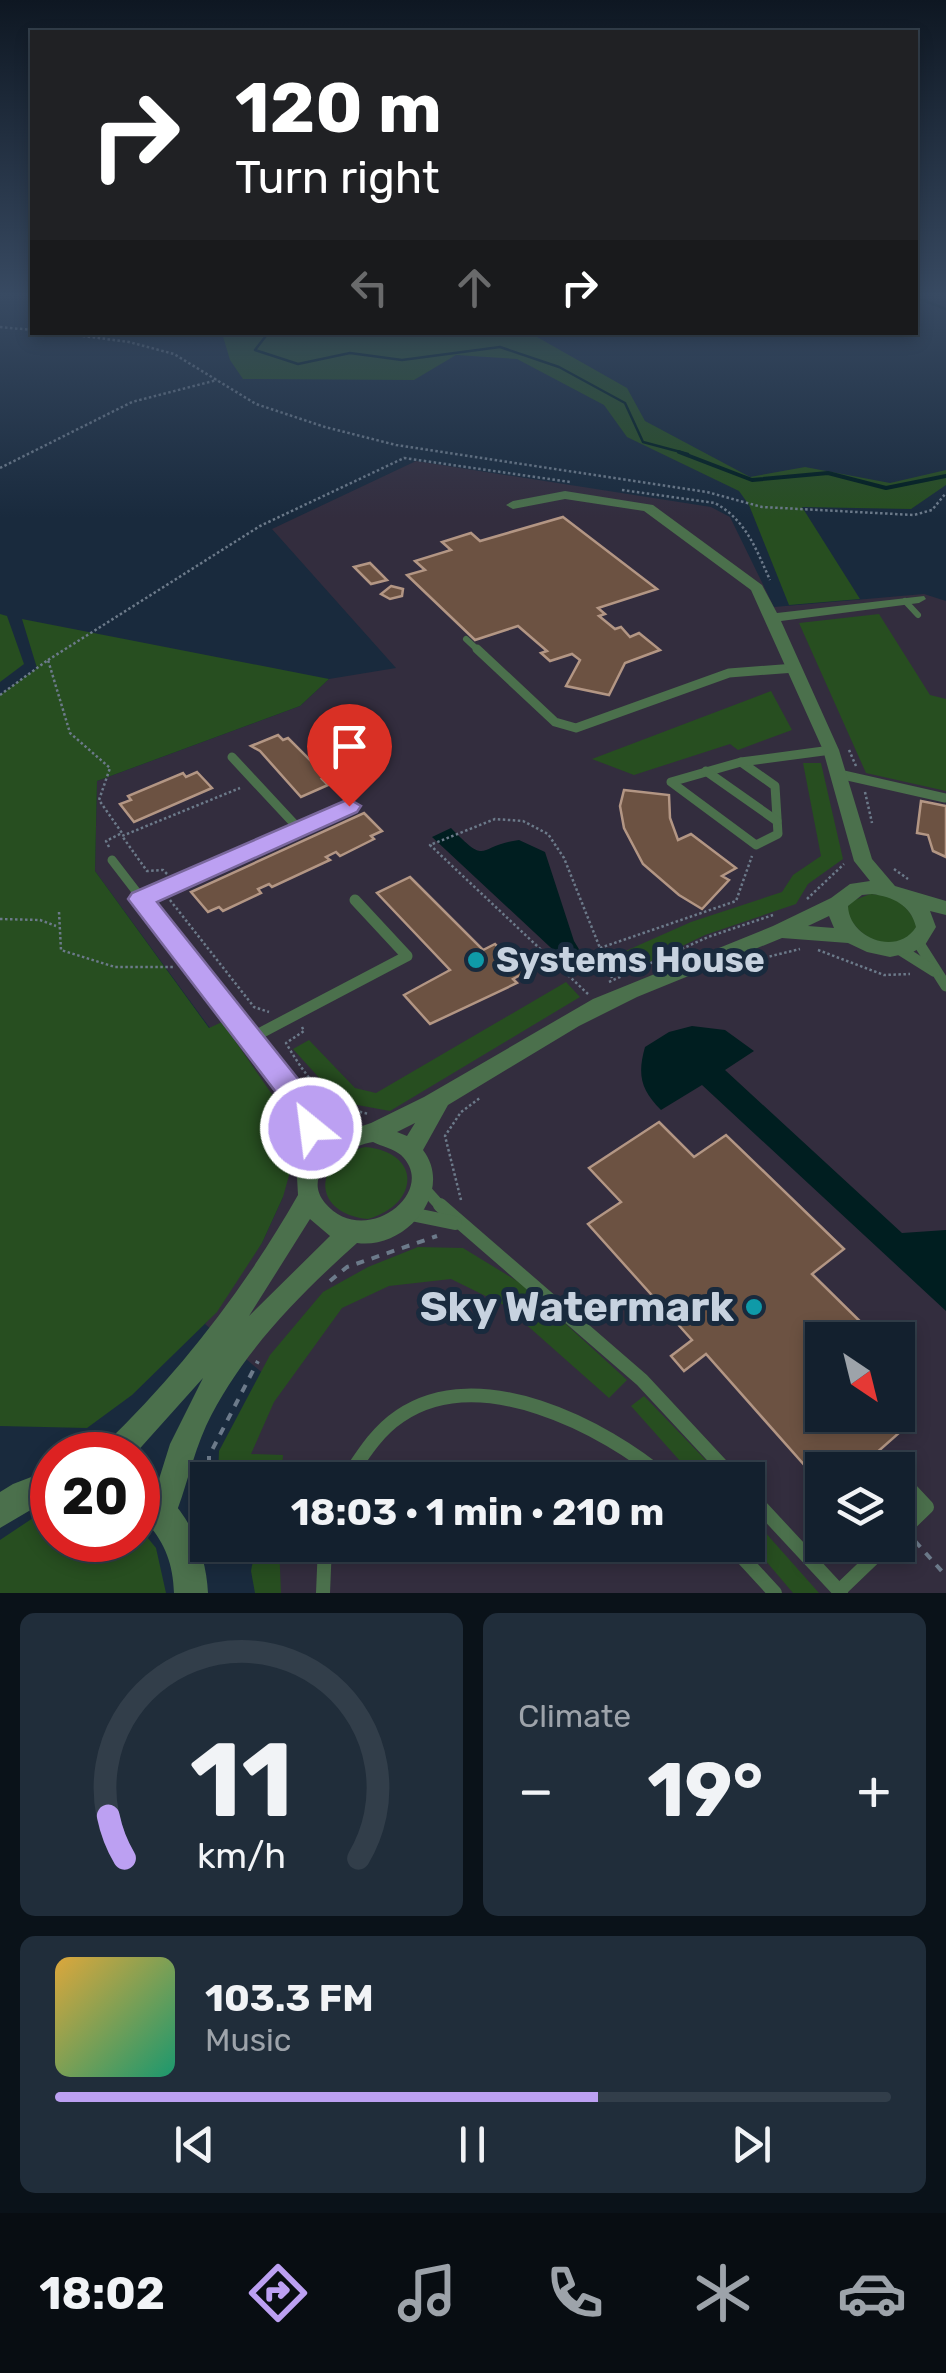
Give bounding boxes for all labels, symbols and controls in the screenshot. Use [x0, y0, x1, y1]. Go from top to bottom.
text: 120 m [235, 67, 442, 150]
icon: right [70, 70, 200, 200]
text: Turn right [235, 151, 439, 204]
icon: left [342, 260, 397, 315]
icon: ahead [447, 260, 502, 315]
icon: right [552, 260, 607, 315]
pin [307, 704, 392, 807]
icon: arrive [322, 719, 377, 774]
place label: Systems House [496, 939, 765, 981]
marker: Systems House [465, 949, 487, 971]
position arrow [259, 1076, 363, 1180]
place label: Sky Watermark [420, 1282, 734, 1332]
marker: Sky Watermark [743, 1296, 765, 1318]
north arrow [805, 1322, 915, 1432]
map controls [805, 1322, 915, 1562]
speed limit sign: 20 [30, 1432, 160, 1562]
button: layers [805, 1452, 915, 1562]
text: 18:03 · 1 min · 210 m [291, 1489, 664, 1535]
text: Climate [518, 1697, 631, 1735]
text: 11 [190, 1719, 293, 1842]
text: 19° [647, 1746, 763, 1835]
text: − [518, 1758, 554, 1823]
text: + [857, 1758, 891, 1823]
text: km/h [197, 1835, 286, 1877]
text: 103.3 FM [205, 1975, 374, 2021]
text: Music [205, 2021, 291, 2059]
icon: previous [167, 2117, 222, 2172]
icon: pause [445, 2117, 500, 2172]
icon: next [724, 2117, 779, 2172]
icon: directions [243, 2258, 313, 2328]
icon: music [392, 2258, 462, 2328]
icon: phone [540, 2258, 610, 2328]
icon: climate [688, 2258, 758, 2328]
icon: car [837, 2258, 907, 2328]
text: 18:02 [39, 2267, 165, 2320]

